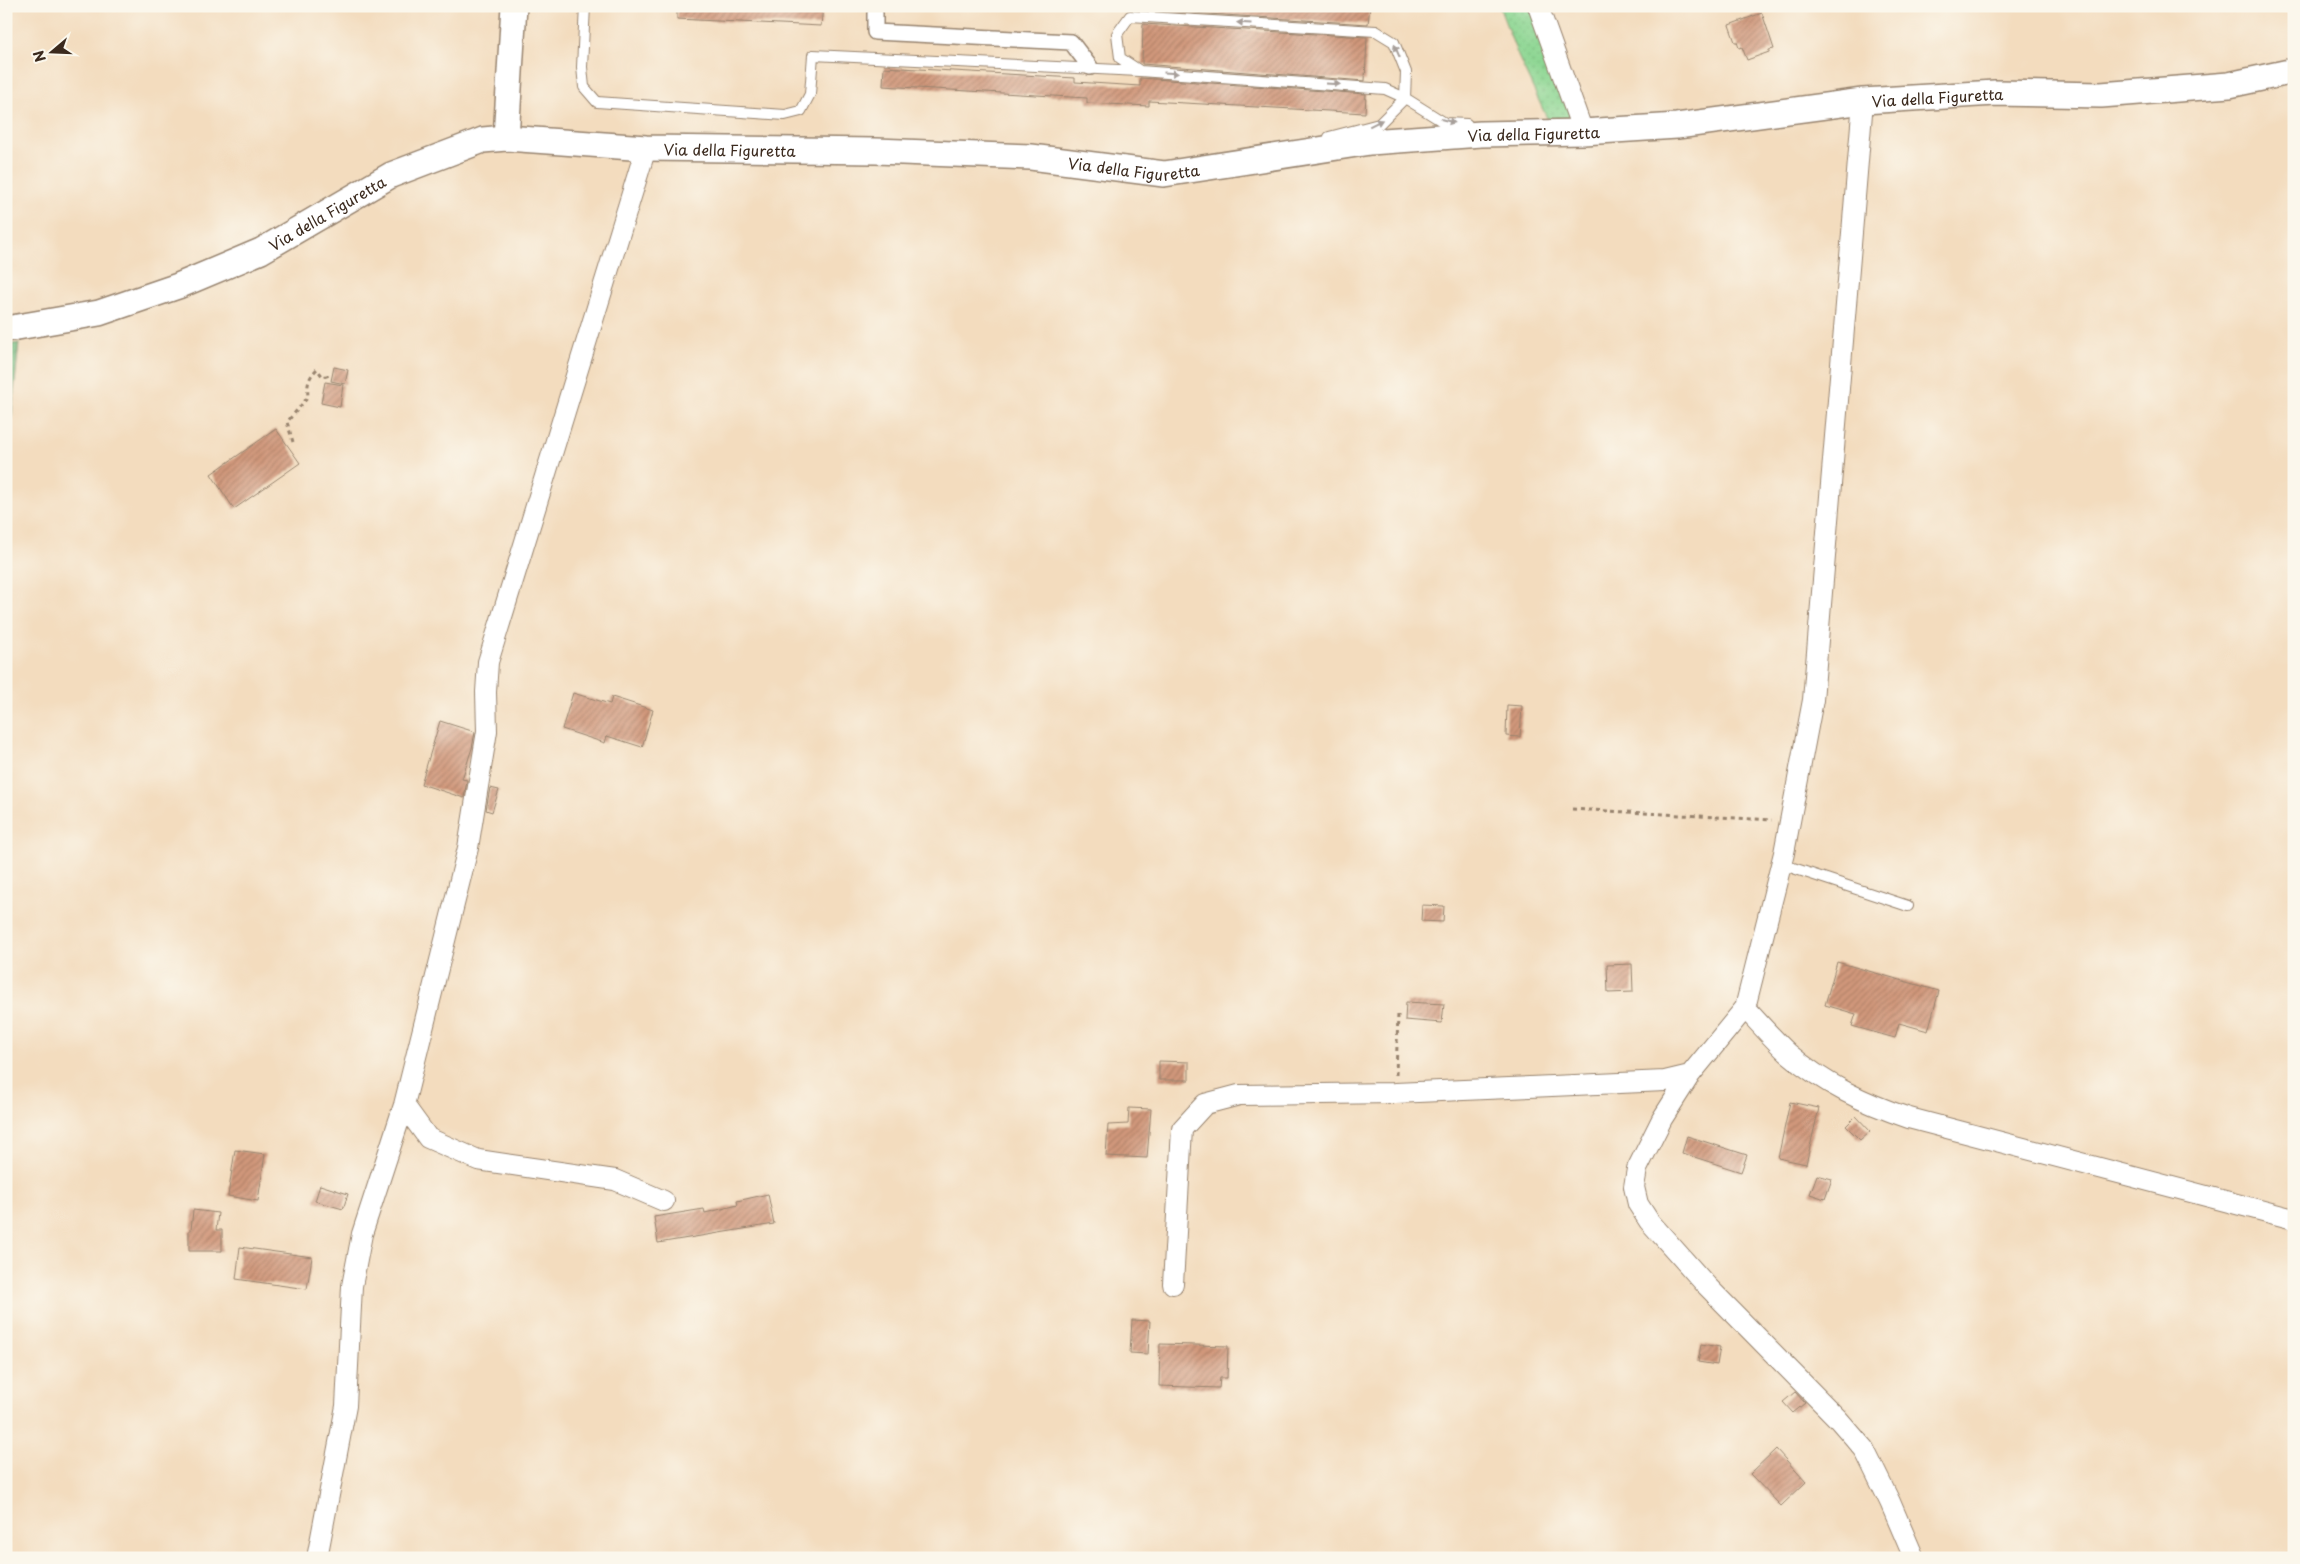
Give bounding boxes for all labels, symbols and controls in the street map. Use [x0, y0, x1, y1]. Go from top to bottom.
one-way arrow [1236, 18, 1252, 26]
north arrow [28, 28, 78, 78]
one-way arrow [1393, 44, 1401, 58]
text: N [28, 48, 51, 65]
one-way arrow [1163, 69, 1179, 77]
one-way arrow [1325, 80, 1341, 88]
street label: Via della Figuretta [1871, 81, 2004, 112]
one-way arrow [1440, 117, 1455, 125]
one-way arrow [1369, 118, 1384, 127]
street label: Via della Figuretta [1467, 119, 1601, 146]
street label: Via della Figuretta [663, 137, 797, 161]
street label: Via della Figuretta [1067, 150, 1201, 186]
street label: Via della Figuretta [264, 169, 390, 256]

